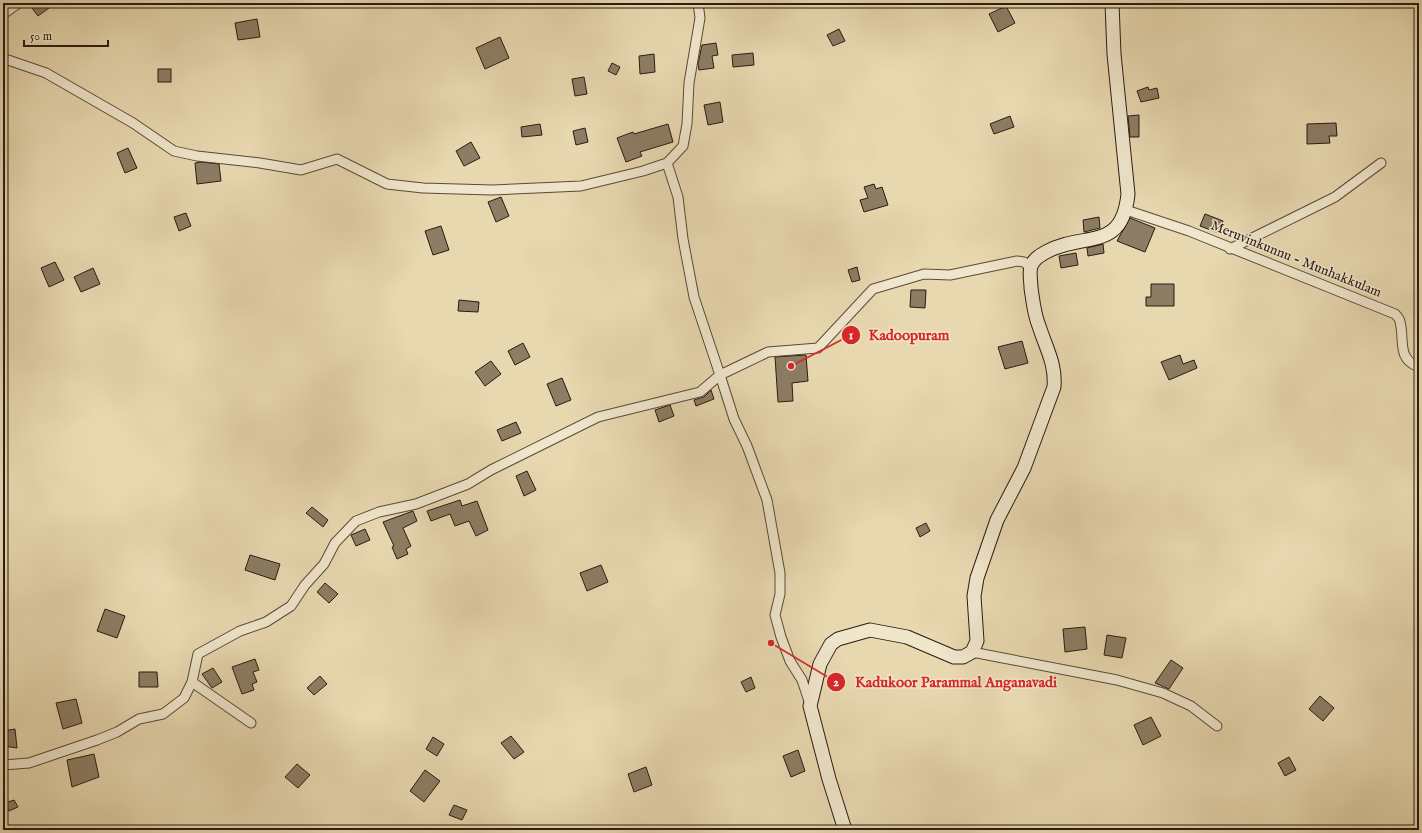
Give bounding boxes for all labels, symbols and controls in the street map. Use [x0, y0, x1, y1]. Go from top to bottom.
scale bar [24, 22, 108, 48]
text: 50 m [30, 29, 52, 44]
street label: Meruvinkunnu - Munhakkulam [1208, 216, 1384, 302]
callout: Kadoopuram [841, 321, 958, 348]
text: Kadoopuram [869, 326, 950, 345]
text: 1 [849, 328, 854, 343]
callout: Kadukoor Parammal Anganavadi [826, 668, 1065, 695]
text: Kadukoor Parammal Anganavadi [855, 673, 1057, 692]
text: 2 [833, 675, 839, 690]

